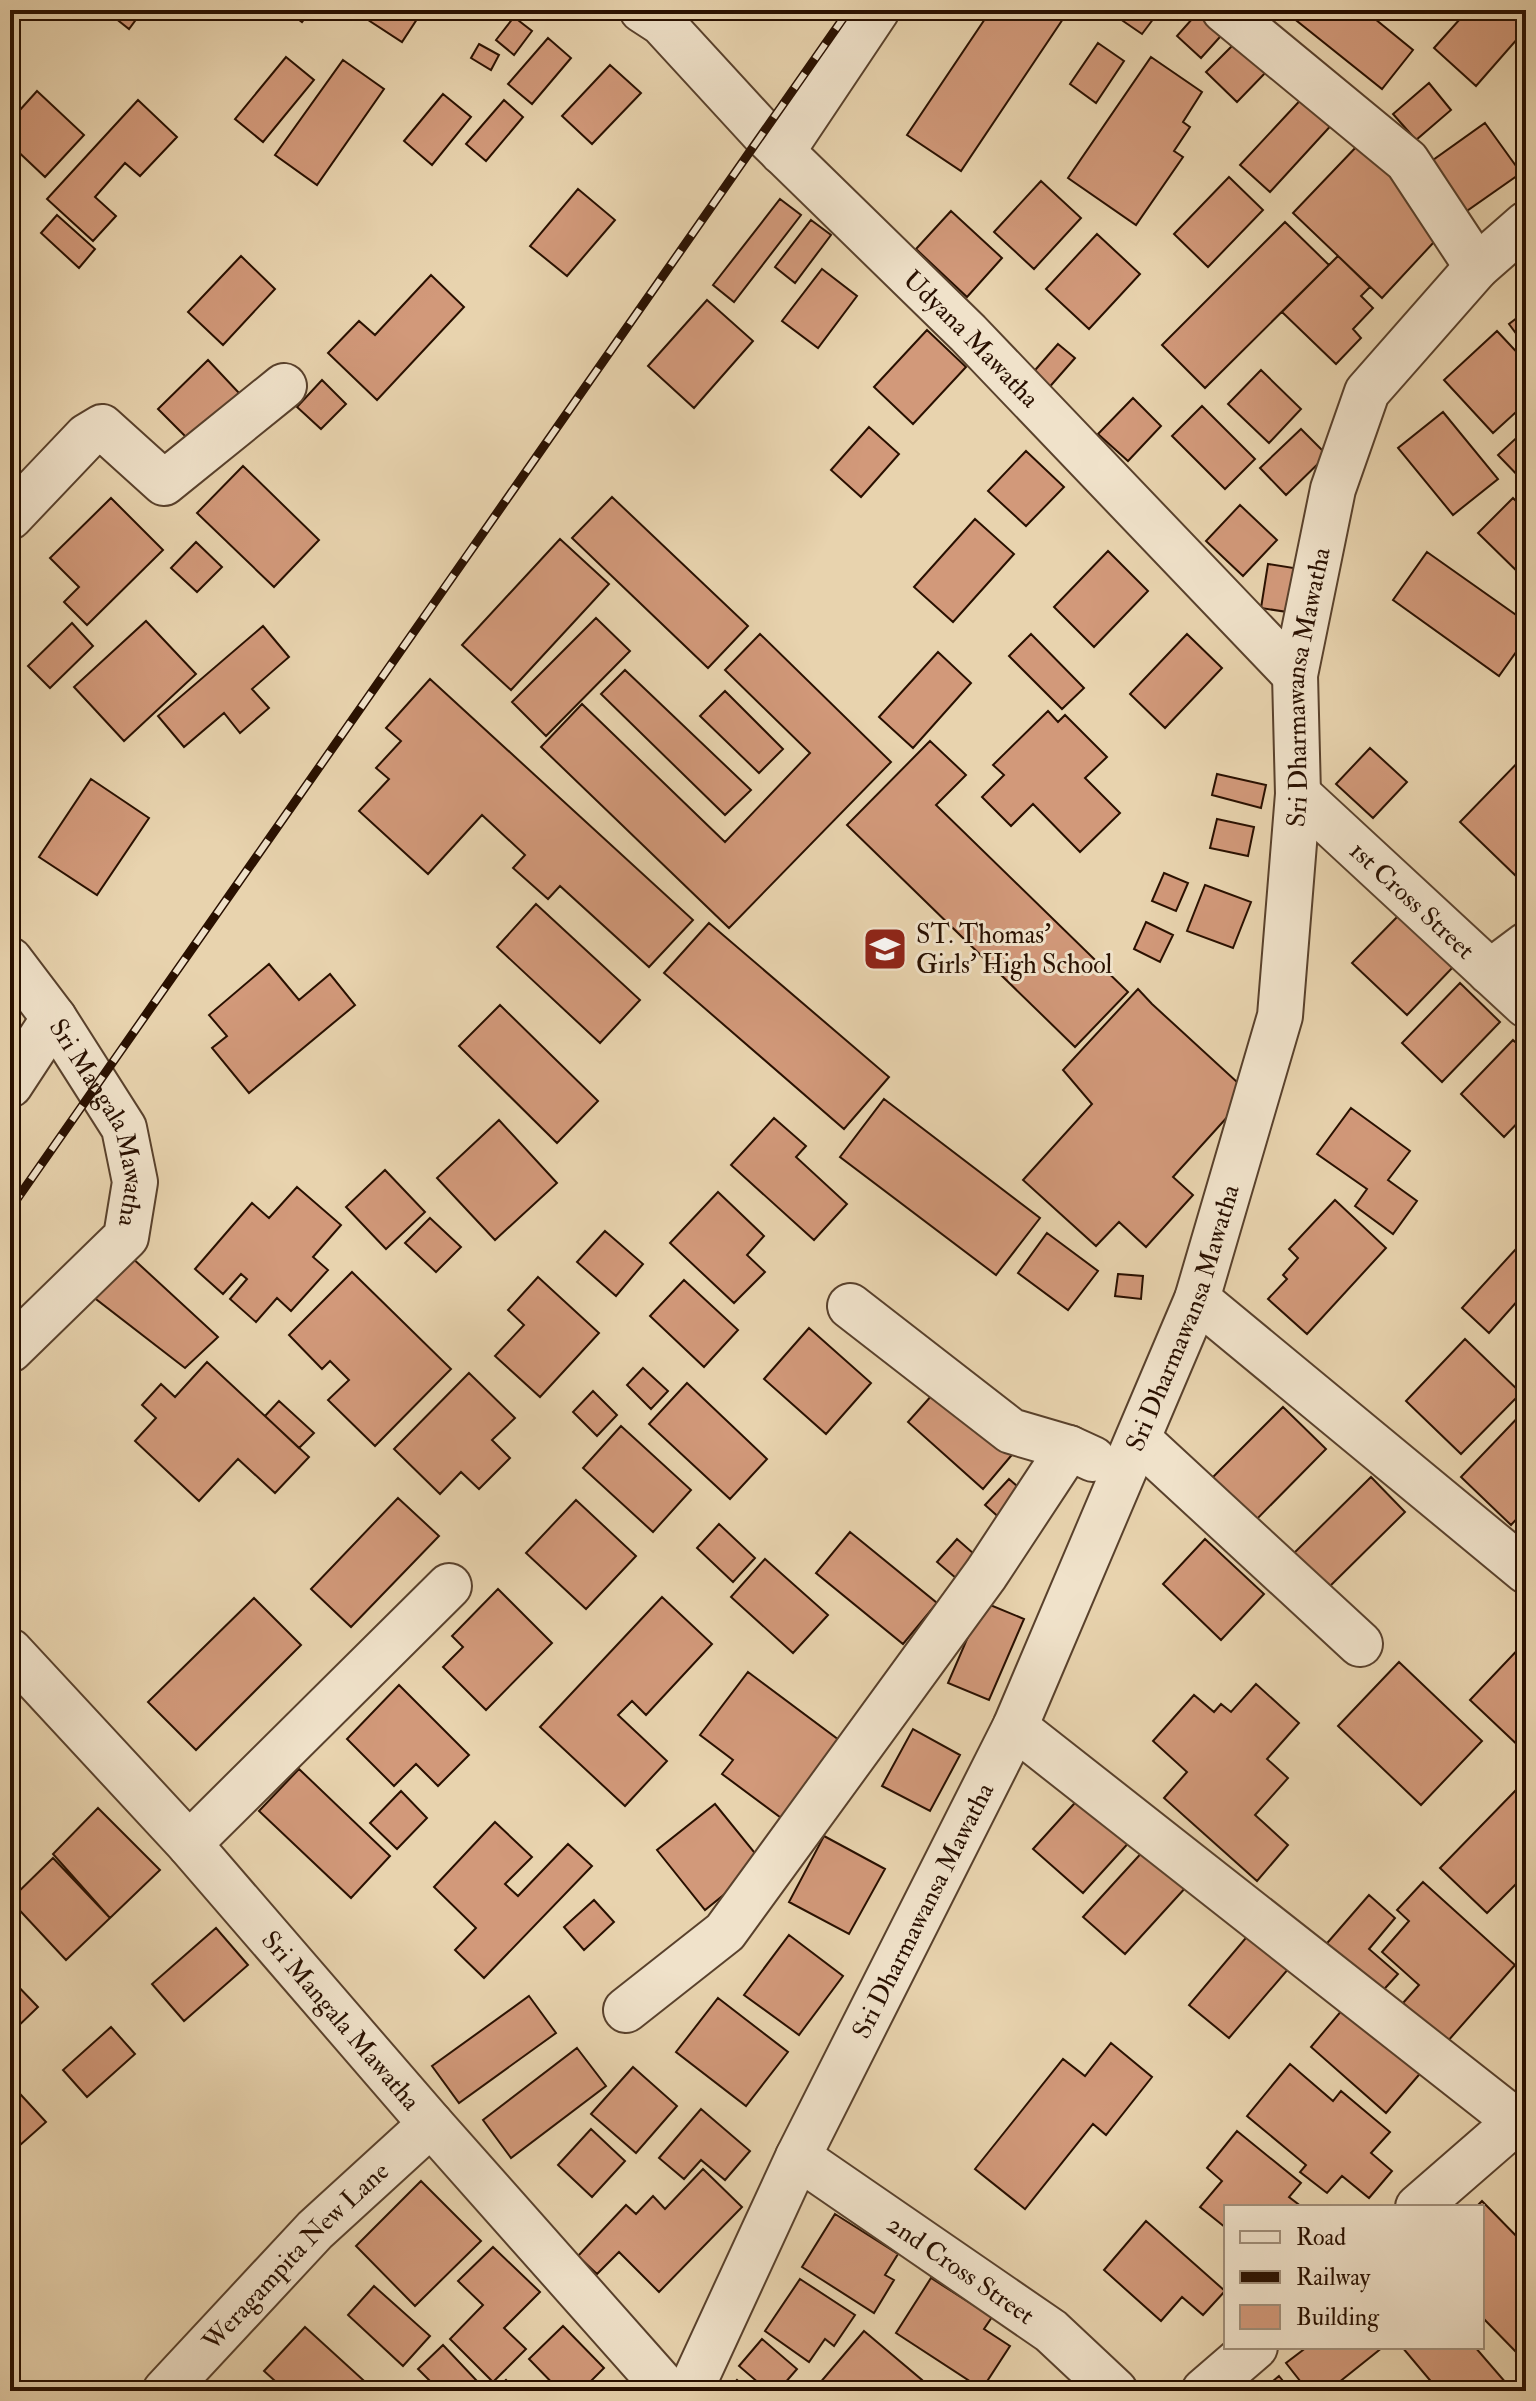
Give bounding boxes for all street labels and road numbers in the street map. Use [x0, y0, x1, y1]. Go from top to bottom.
street label: Udyana Mawatha [896, 264, 1046, 415]
street label: Sri Dharmawansa Mawatha [1280, 544, 1338, 828]
street label: 1st Cross Street [1343, 835, 1481, 966]
street label: Sri Mangala Mawatha [42, 1013, 150, 1229]
street label: Sri Dharmawansa Mawatha [1119, 1181, 1247, 1456]
street label: Sri Dharmawansa Mawatha [846, 1777, 1001, 2044]
street label: Sri Mangala Mawatha [254, 1925, 427, 2117]
street label: Weragampita New Lane [195, 2155, 396, 2358]
street label: 2nd Cross Street [881, 2208, 1040, 2332]

